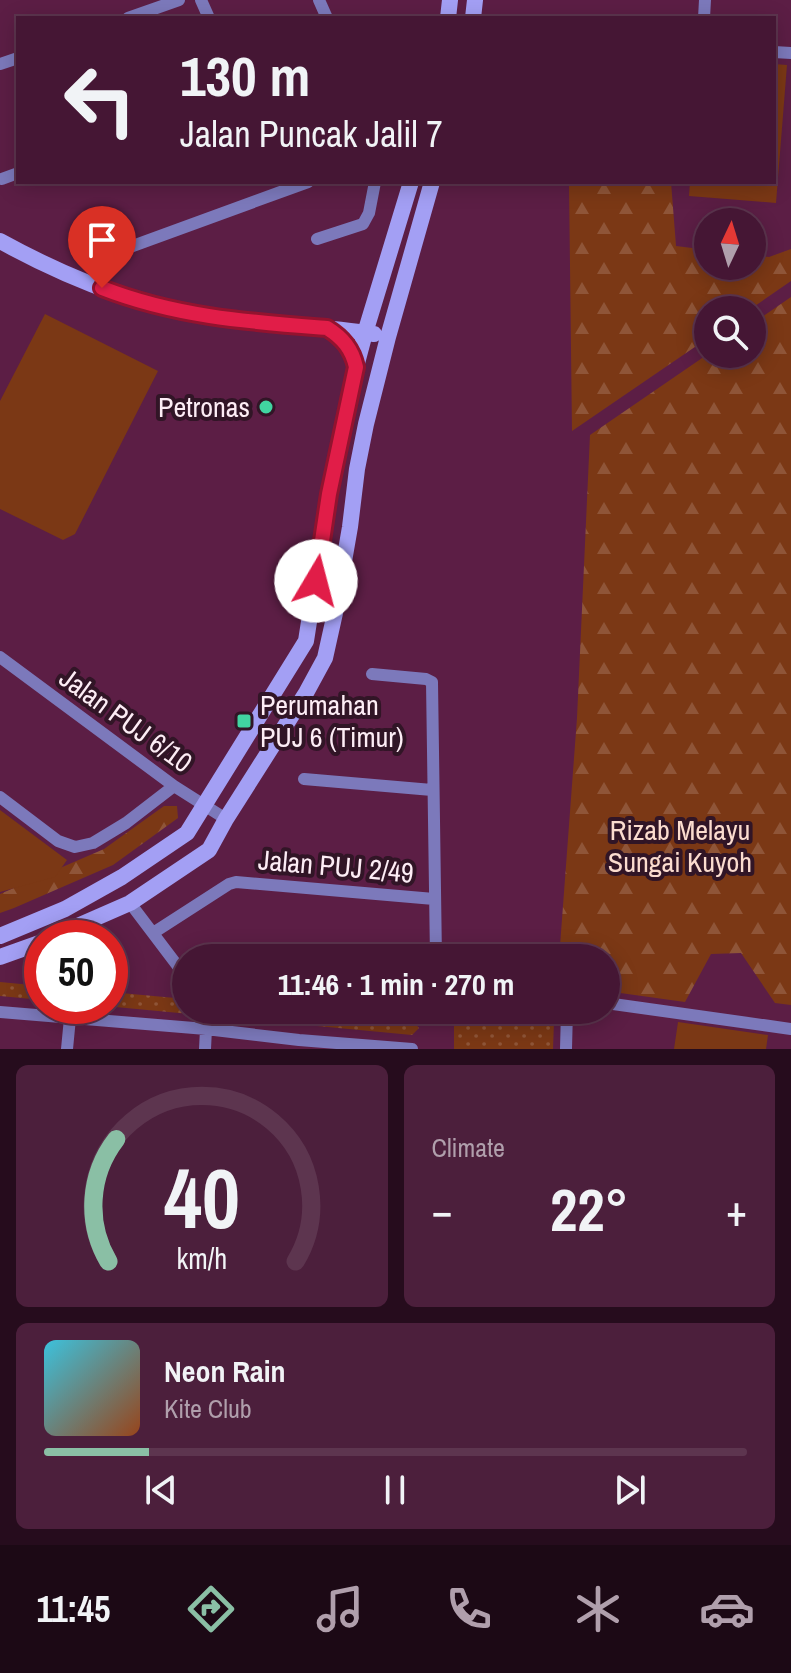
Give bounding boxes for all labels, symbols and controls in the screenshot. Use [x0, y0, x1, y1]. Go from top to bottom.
text: 130 m [180, 38, 310, 113]
icon: left [48, 48, 152, 152]
text: Jalan Puncak Jalil 7 [180, 110, 443, 158]
pin [68, 206, 136, 288]
north arrow [694, 208, 766, 280]
map controls [694, 208, 766, 368]
icon: arrive [80, 218, 124, 262]
button: search [694, 296, 766, 368]
place label: Petronas [158, 388, 250, 426]
marker: Petronas [257, 398, 275, 416]
position arrow [274, 539, 358, 623]
street label: Jalan PUJ 6/10 [52, 659, 200, 781]
place label: Perumahan PUJ 6 (Timur) [260, 686, 404, 756]
marker: Perumahan PUJ 6 (Timur) [235, 712, 253, 730]
park label: Rizab Melayu Sungai Kuyoh [608, 811, 752, 881]
street label: Jalan PUJ 2/49 [257, 840, 415, 892]
speed limit sign: 50 [24, 920, 128, 1024]
text: 11:46 · 1 min · 270 m [278, 964, 514, 1004]
text: Climate [432, 1130, 505, 1165]
text: 40 [164, 1142, 240, 1254]
text: 22° [550, 1169, 629, 1250]
text: − [432, 1180, 453, 1240]
text: + [726, 1180, 747, 1240]
text: km/h [176, 1239, 227, 1278]
text: Neon Rain [164, 1351, 286, 1391]
text: Kite Club [164, 1391, 252, 1426]
icon: previous [139, 1468, 183, 1512]
icon: pause [373, 1468, 417, 1512]
icon: next [608, 1468, 652, 1512]
icon: directions [183, 1581, 239, 1637]
icon: music [312, 1581, 368, 1637]
icon: phone [441, 1581, 497, 1637]
icon: climate [570, 1581, 626, 1637]
icon: car [699, 1581, 755, 1637]
text: 11:45 [36, 1585, 110, 1633]

